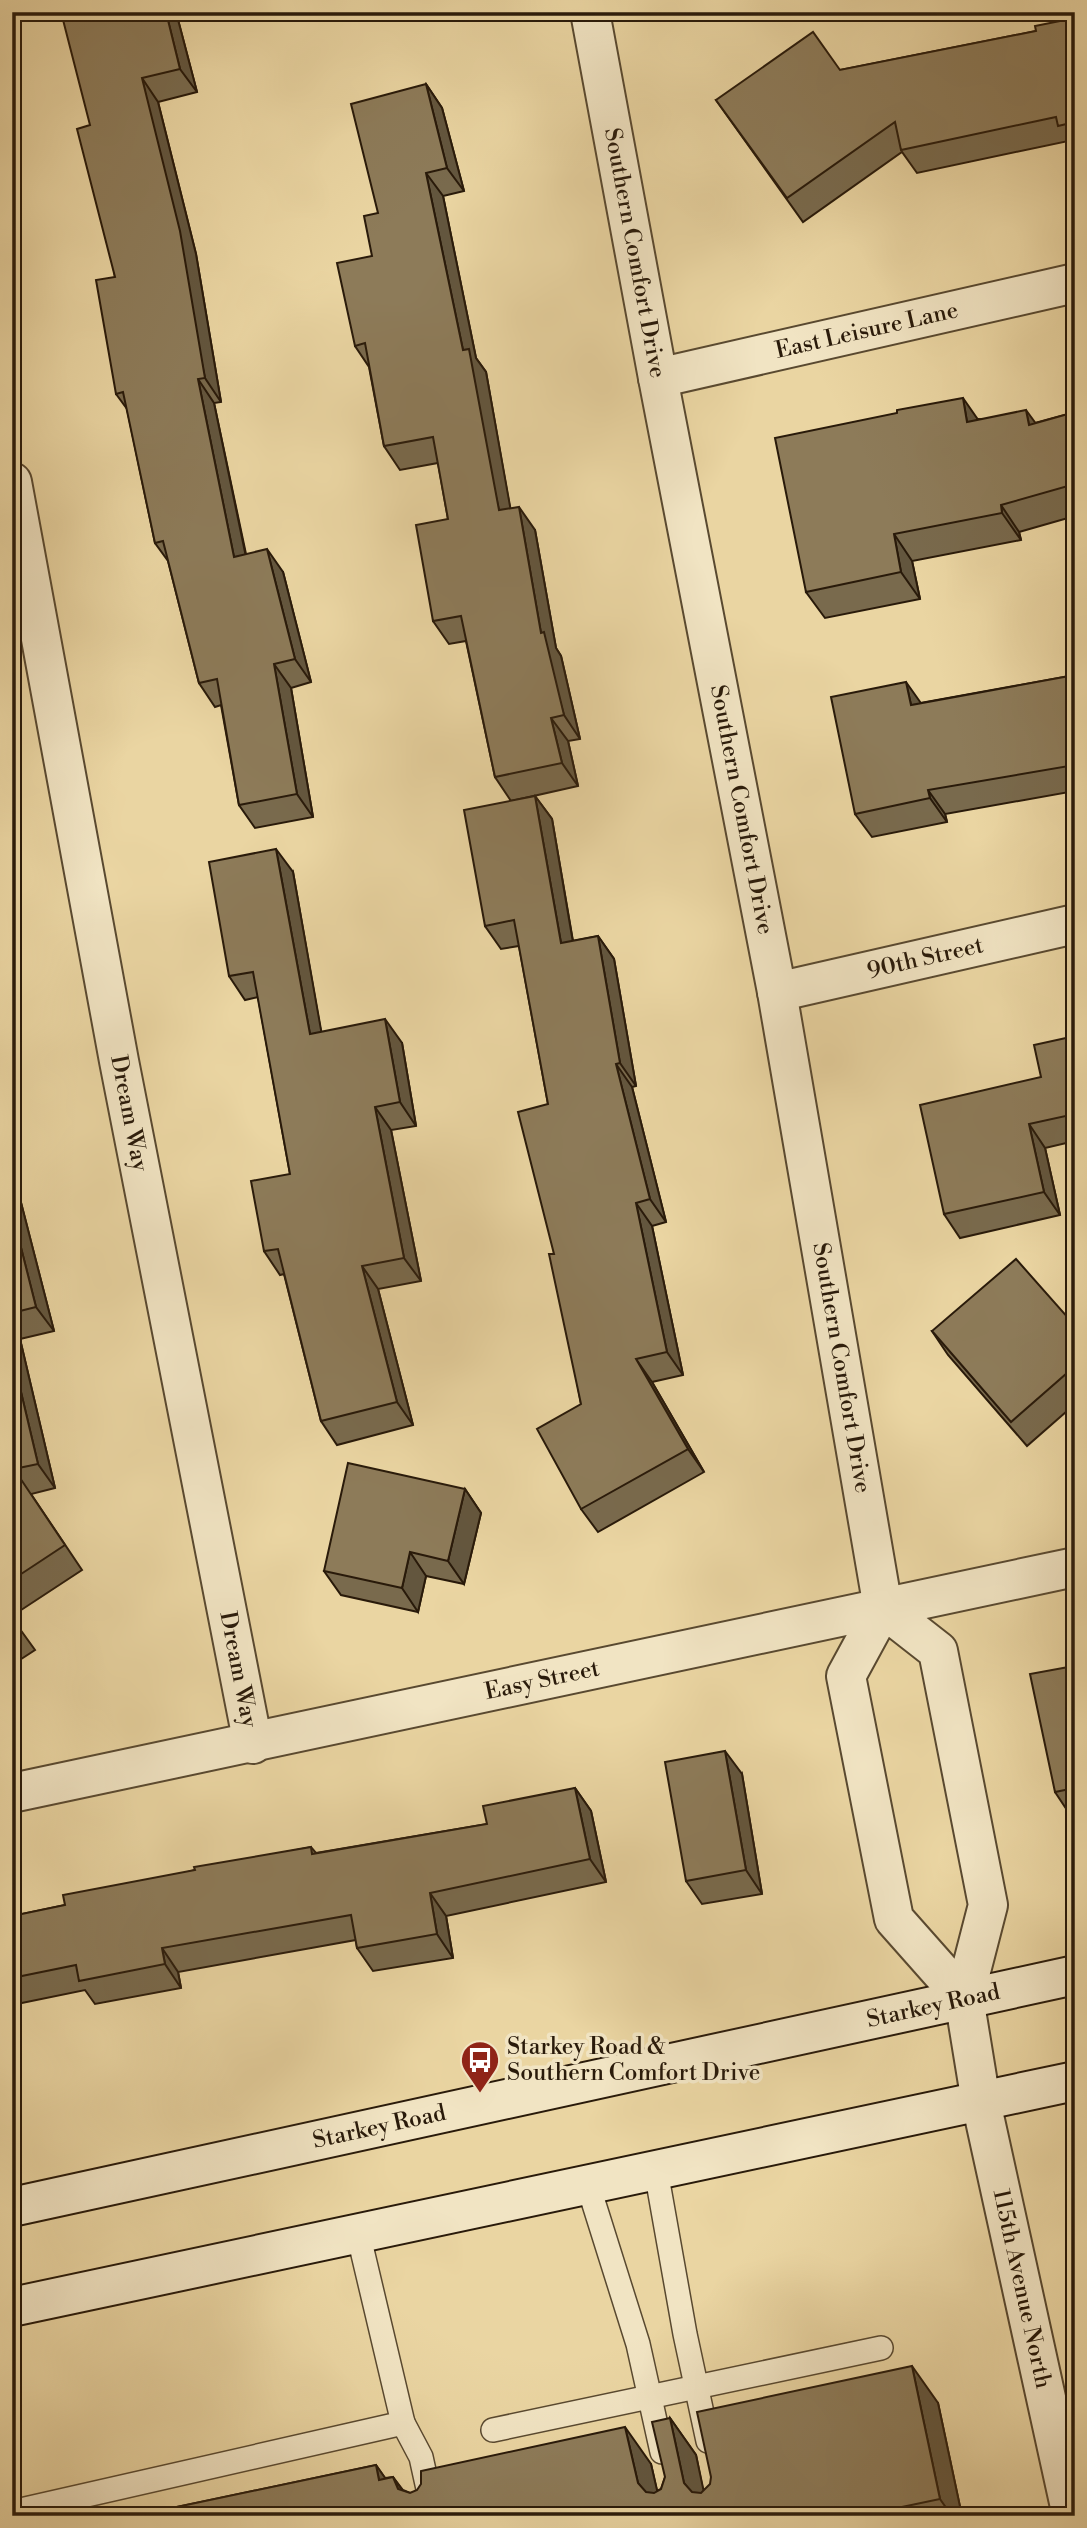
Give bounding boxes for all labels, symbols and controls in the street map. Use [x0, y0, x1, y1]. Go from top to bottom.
street label: Southern Comfort Drive [598, 126, 672, 380]
street label: East Leisure Lane [773, 296, 961, 365]
street label: Southern Comfort Drive [704, 683, 780, 937]
street label: 90th Street [864, 931, 986, 985]
street label: Dream Way [104, 1053, 154, 1175]
street label: Southern Comfort Drive [806, 1240, 877, 1495]
street label: Dream Way [213, 1609, 264, 1731]
street label: Easy Street [482, 1654, 602, 1706]
street label: Starkey Road [864, 1978, 1003, 2034]
place label: Starkey Road & Southern Comfort Drive [507, 2033, 760, 2087]
bus stop icon: Starkey Road & Southern Comfort Drive [459, 2039, 501, 2094]
street label: Starkey Road [310, 2099, 449, 2155]
street label: 115th Avenue North [987, 2186, 1058, 2391]

